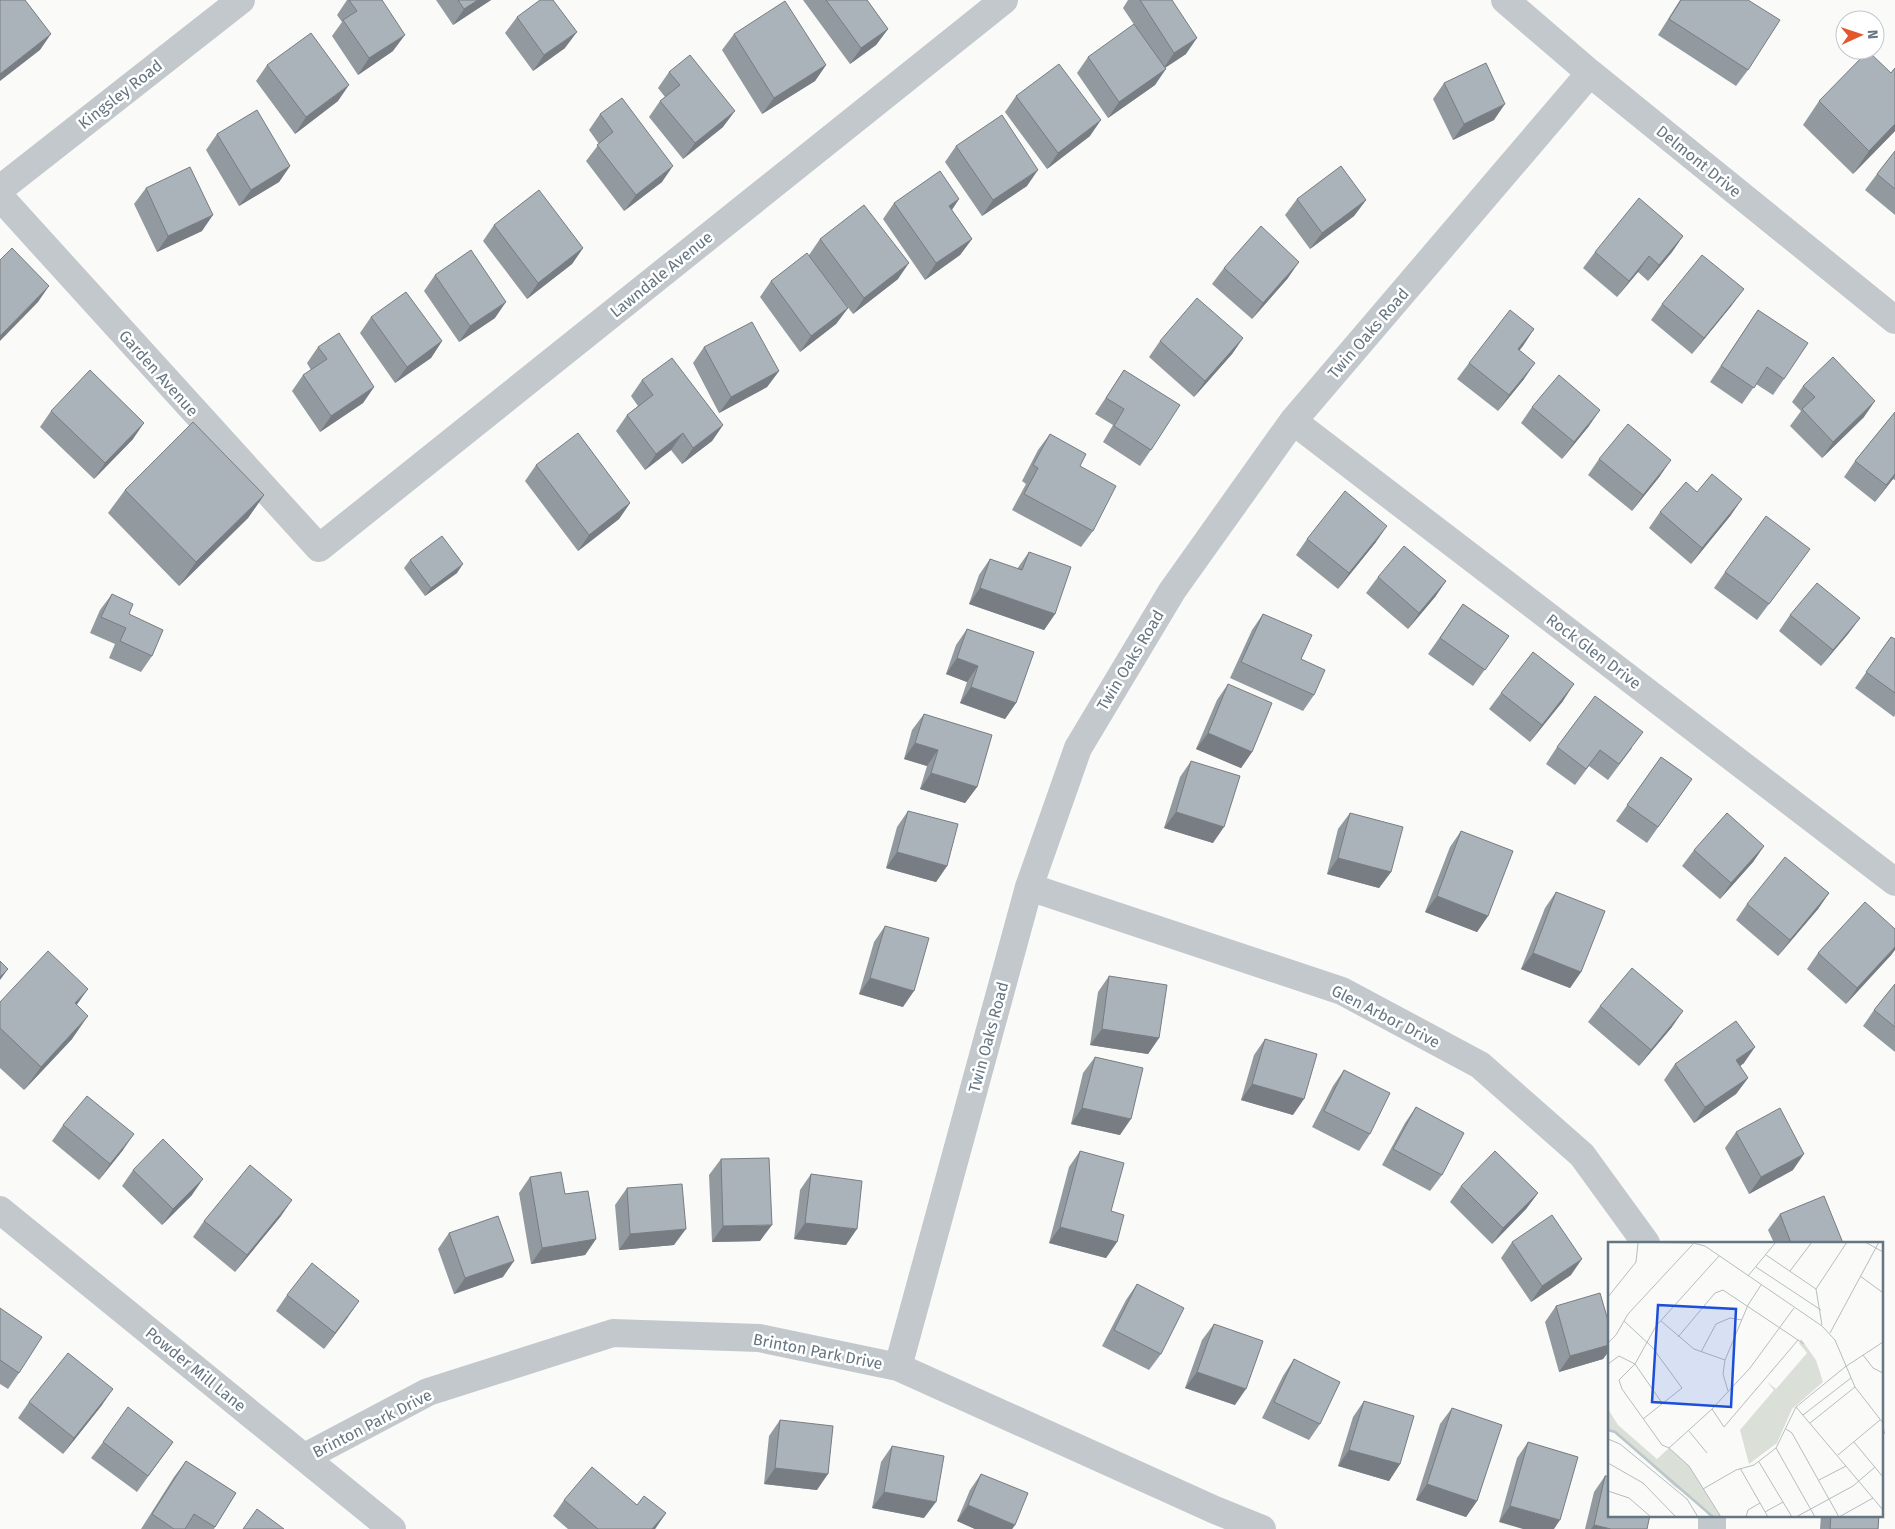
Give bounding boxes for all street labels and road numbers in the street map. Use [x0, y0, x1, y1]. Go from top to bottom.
street label: Kingsley Road [75, 56, 166, 133]
street label: Delmont Drive [1652, 121, 1745, 201]
street label: Lawndale Avenue [606, 227, 716, 321]
street label: Twin Oaks Road [1324, 284, 1413, 382]
street label: Garden Avenue [115, 326, 202, 420]
street label: Twin Oaks Road [1093, 607, 1168, 714]
street label: Rock Glen Drive [1543, 610, 1645, 693]
street label: Twin Oaks Road [965, 980, 1012, 1095]
street label: Glen Arbor Drive [1328, 981, 1443, 1052]
street label: Powder Mill Lane [142, 1323, 250, 1416]
street label: Brinton Park Drive [752, 1330, 884, 1373]
street label: Brinton Park Drive [309, 1385, 435, 1462]

